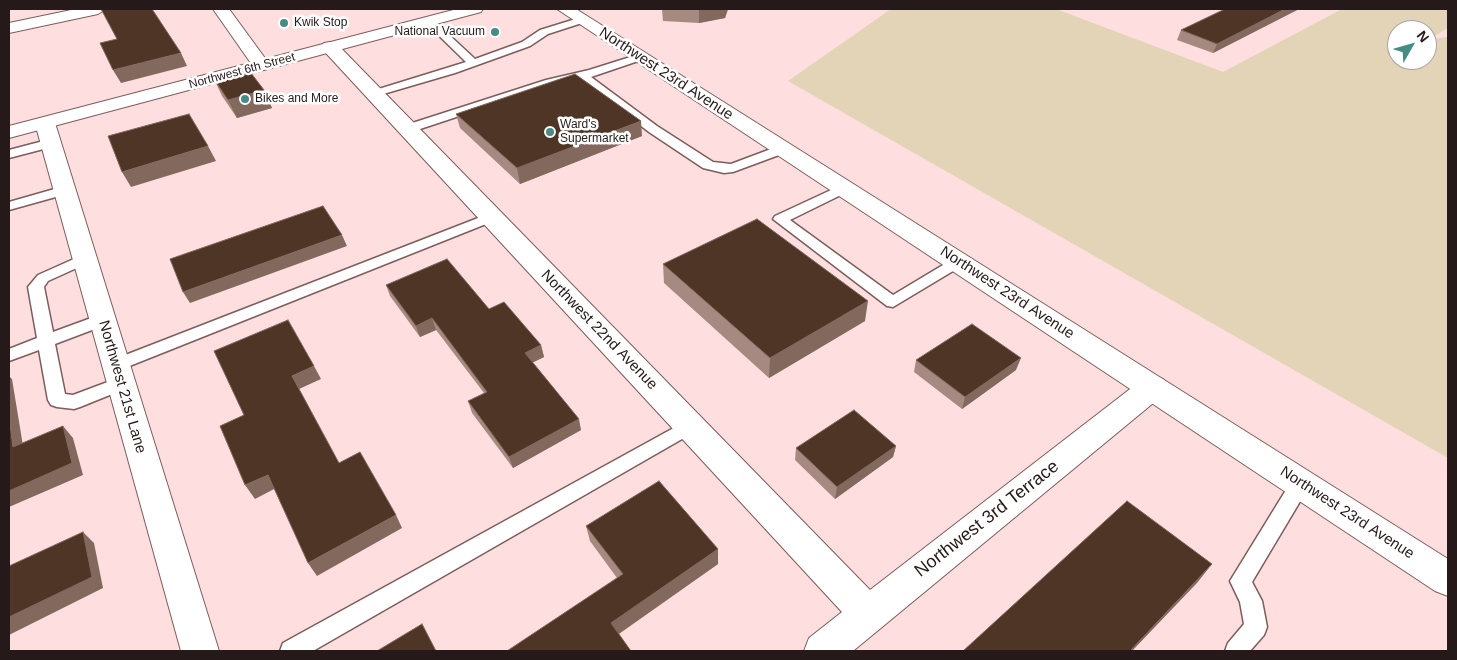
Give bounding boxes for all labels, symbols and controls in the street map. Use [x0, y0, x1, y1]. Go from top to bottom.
place label: Kwik Stop [294, 16, 347, 30]
marker: Kwik Stop [278, 17, 290, 29]
north arrow [1387, 20, 1437, 70]
street label: Northwest 23rd Avenue [595, 24, 737, 124]
place label: National Vacuum [395, 25, 485, 39]
marker: National Vacuum [489, 26, 501, 38]
text: N [1414, 27, 1432, 45]
street label: Northwest 6th Street [187, 50, 297, 92]
place label: Bikes and More [255, 92, 338, 106]
marker: Bikes and More [239, 93, 251, 105]
place label: Ward's Supermarket [560, 118, 629, 146]
marker: Ward's Supermarket [544, 126, 556, 138]
street label: Northwest 23rd Avenue [936, 243, 1078, 343]
street label: Northwest 22nd Avenue [537, 266, 661, 394]
street label: Northwest 21st Lane [94, 318, 150, 456]
street label: Northwest 3rd Terrace [911, 456, 1063, 582]
street label: Northwest 23rd Avenue [1276, 463, 1418, 563]

